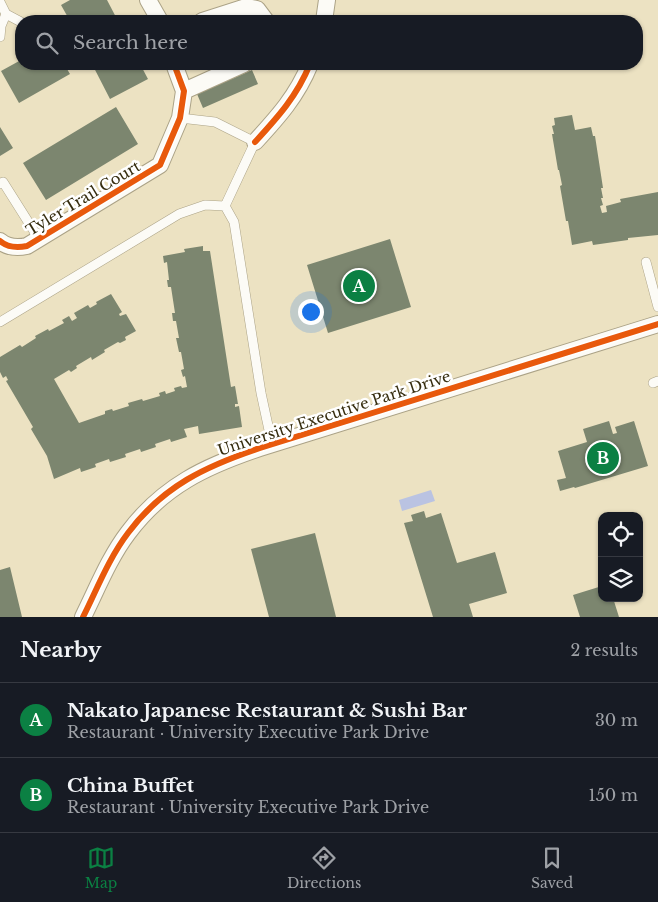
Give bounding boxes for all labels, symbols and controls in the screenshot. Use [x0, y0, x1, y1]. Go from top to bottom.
search box [15, 15, 643, 70]
icon: search [33, 29, 61, 57]
text: Search here [73, 31, 188, 54]
street label: Tyler Trail Court [22, 156, 144, 240]
pin: A [343, 267, 375, 305]
your location [298, 299, 324, 325]
street label: University Executive Park Drive [215, 366, 453, 460]
pin: B [587, 439, 619, 477]
map controls [598, 512, 643, 602]
button: locate [598, 512, 643, 557]
button: layers [598, 557, 643, 602]
text: Nearby [20, 637, 101, 663]
text: 2 results [570, 640, 638, 660]
text: Nakato Japanese Restaurant & Sushi Bar [67, 699, 467, 722]
text: A [30, 710, 42, 730]
text: 30 m [595, 710, 638, 730]
text: Restaurant · University Executive Park Drive [67, 722, 429, 742]
text: China Buffet [67, 774, 194, 797]
text: B [30, 785, 42, 805]
text: 150 m [589, 785, 638, 805]
text: Restaurant · University Executive Park Drive [67, 797, 429, 817]
tab: Map [85, 844, 117, 892]
tab: Directions [287, 844, 361, 892]
tab: Saved [531, 844, 573, 892]

